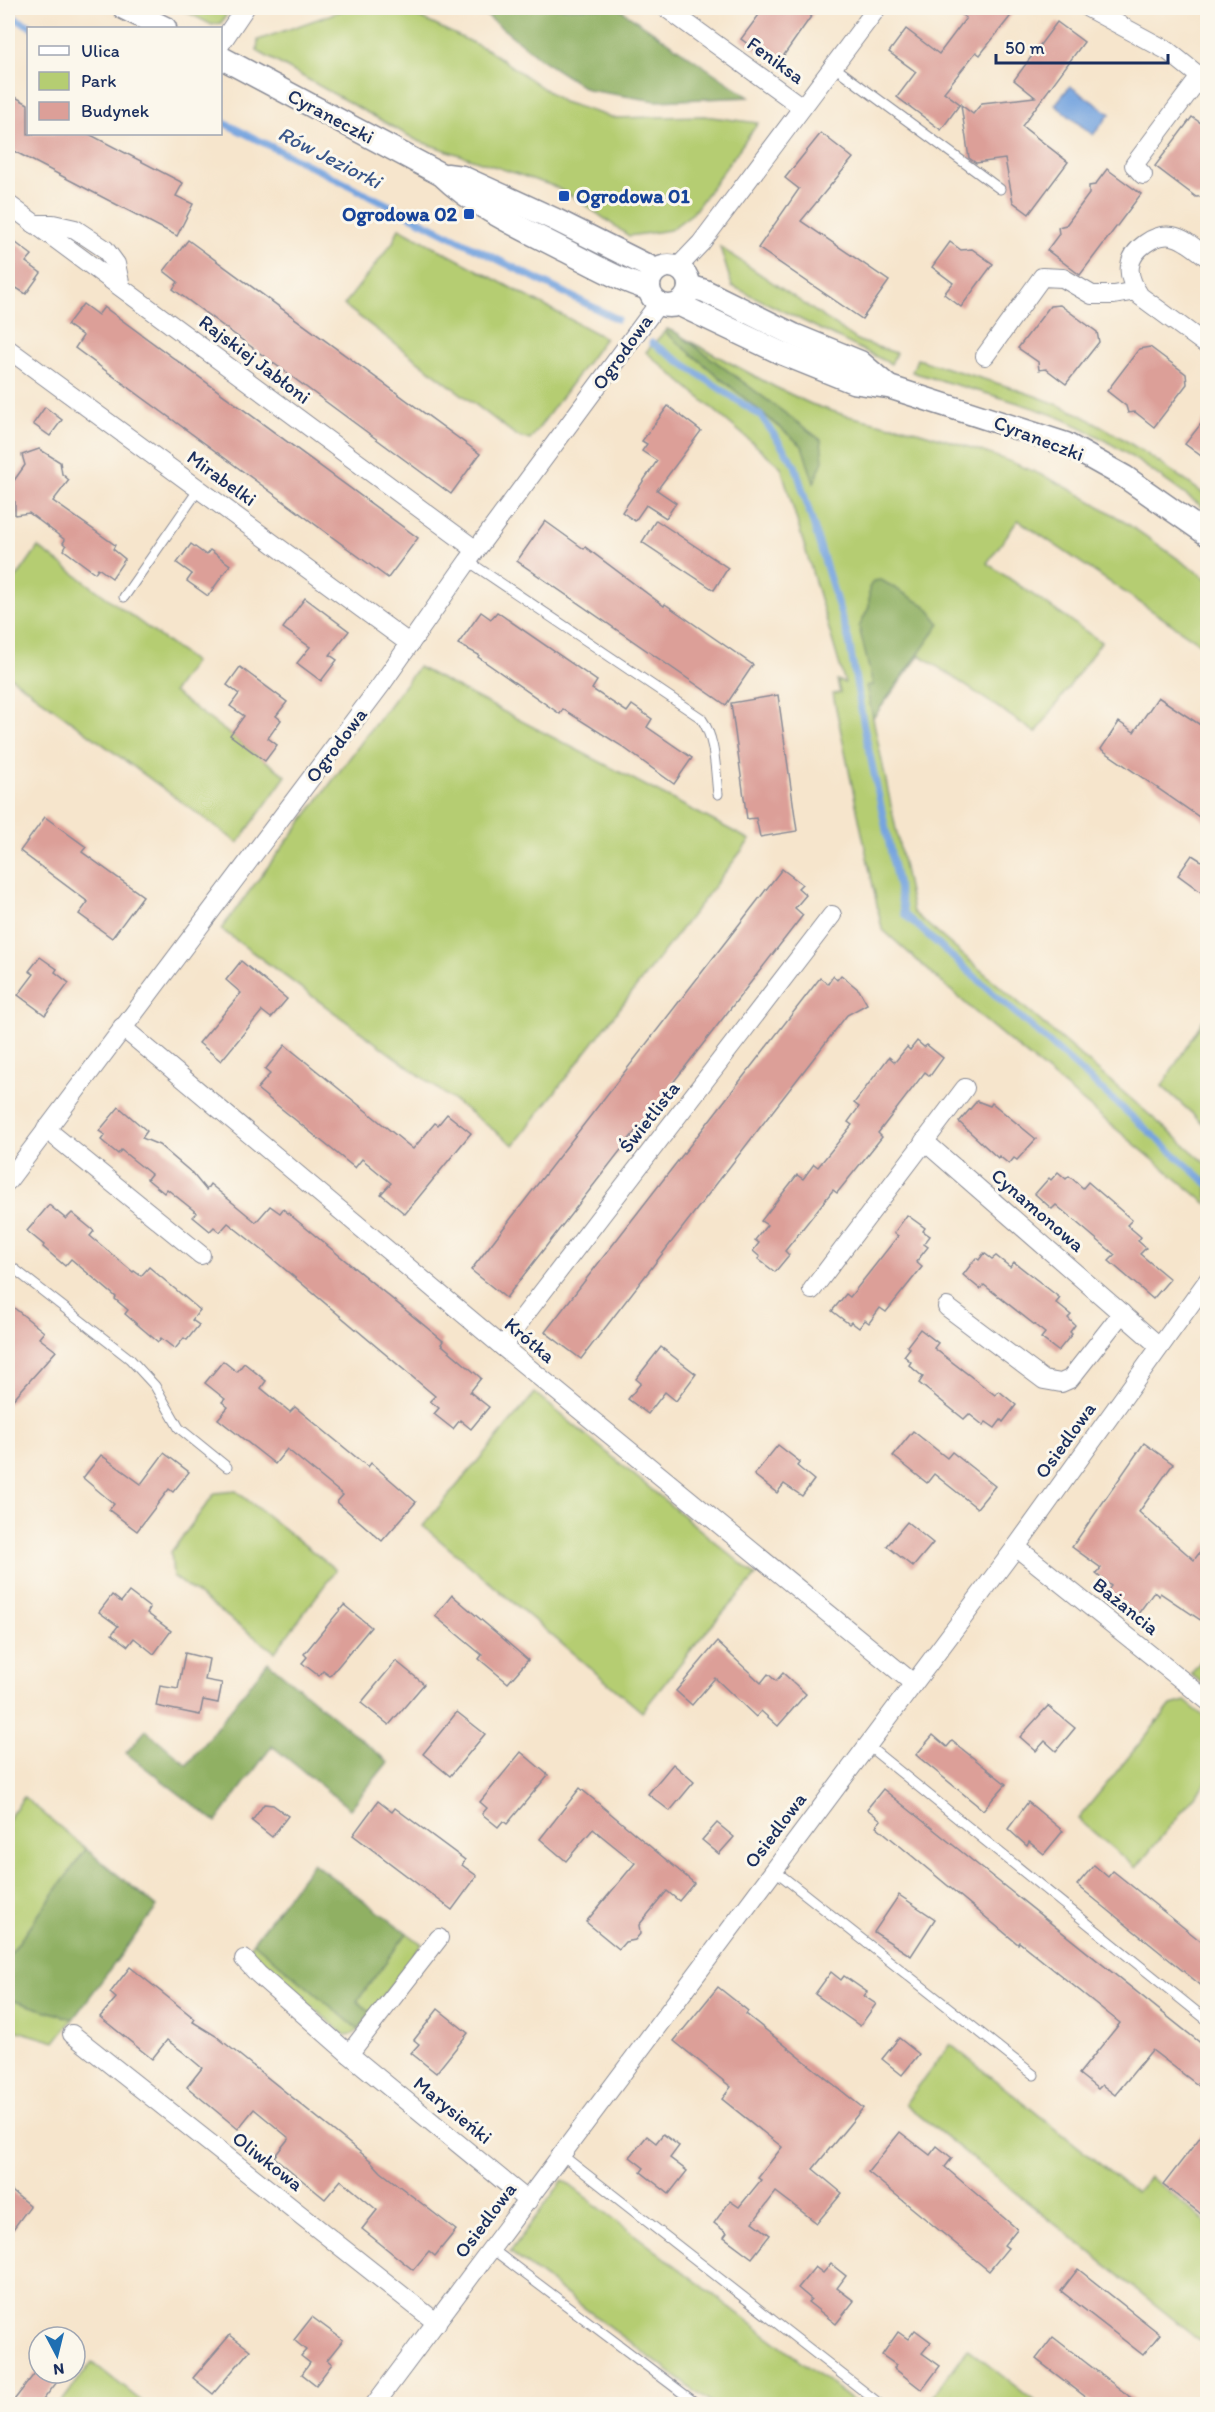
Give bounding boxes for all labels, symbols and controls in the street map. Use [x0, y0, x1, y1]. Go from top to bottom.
legend [27, 27, 222, 135]
scale bar [996, 27, 1168, 65]
street label: Feniksa [743, 31, 810, 89]
text: 50 m [1005, 37, 1045, 59]
text: Ulica [81, 40, 120, 62]
text: Park [81, 70, 116, 92]
street label: Cyraneczki [284, 83, 378, 149]
text: Budynek [81, 100, 150, 122]
water label: Rów Jeziorki [274, 120, 388, 195]
place label: Ogrodowa 01 [576, 184, 690, 209]
marker: Ogrodowa 01 [557, 189, 571, 203]
place label: Ogrodowa 02 [342, 202, 457, 227]
marker: Ogrodowa 02 [462, 207, 476, 221]
street label: Rajskiej Jabłoni [195, 309, 315, 409]
street label: Ogrodowa [587, 309, 658, 394]
street label: Cyraneczki [990, 410, 1088, 466]
street label: Mirabelki [183, 445, 261, 511]
street label: Ogrodowa [300, 702, 372, 787]
street label: Świetlista [614, 1076, 685, 1158]
street label: Cynamonowa [987, 1163, 1090, 1257]
street label: Krótka [500, 1312, 561, 1369]
street label: Osiedlowa [1029, 1397, 1101, 1483]
street label: Bażancia [1088, 1572, 1164, 1640]
street label: Osiedlowa [739, 1787, 812, 1873]
street label: Marysieńki [409, 2071, 497, 2149]
street label: Oliwkowa [228, 2126, 309, 2197]
street label: Osiedlowa [449, 2177, 522, 2263]
north arrow [27, 2325, 87, 2385]
text: N [52, 2359, 65, 2379]

